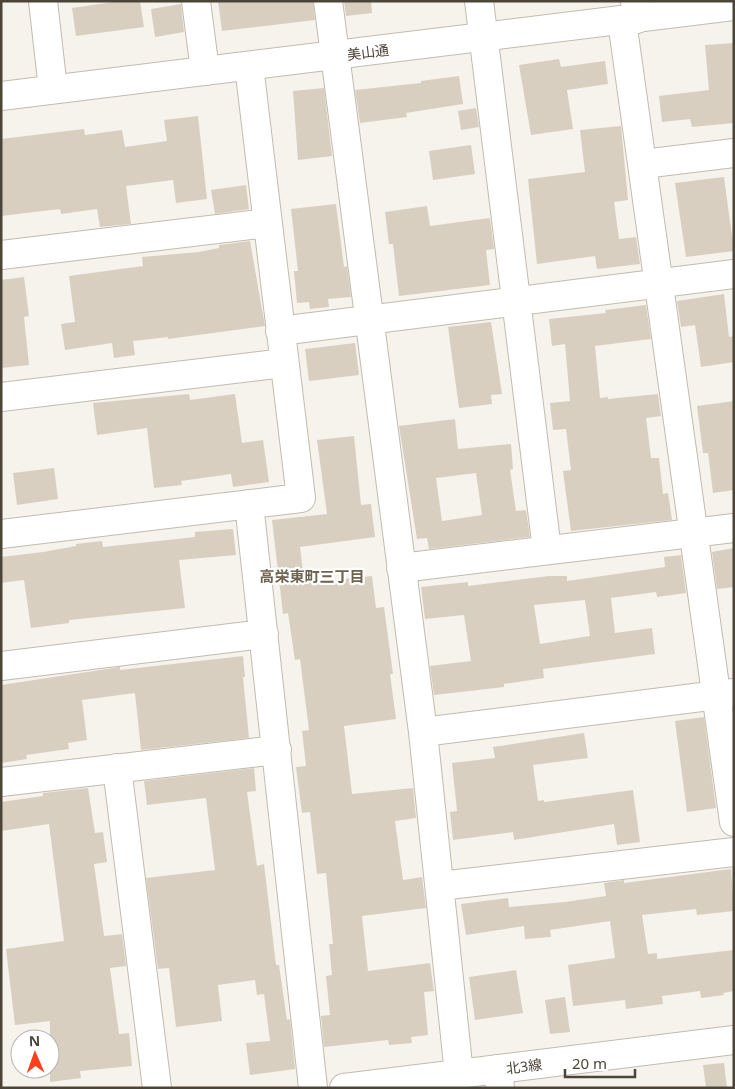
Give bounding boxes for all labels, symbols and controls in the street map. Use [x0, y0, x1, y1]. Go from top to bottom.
street label: 美山通 [346, 40, 390, 64]
district label: 高栄東町三丁目 [259, 566, 365, 586]
north arrow [10, 1029, 60, 1079]
text: N [29, 1031, 41, 1050]
scale bar [565, 1046, 635, 1078]
text: 20 m [572, 1053, 607, 1073]
street label: 北3線 [505, 1054, 543, 1078]

